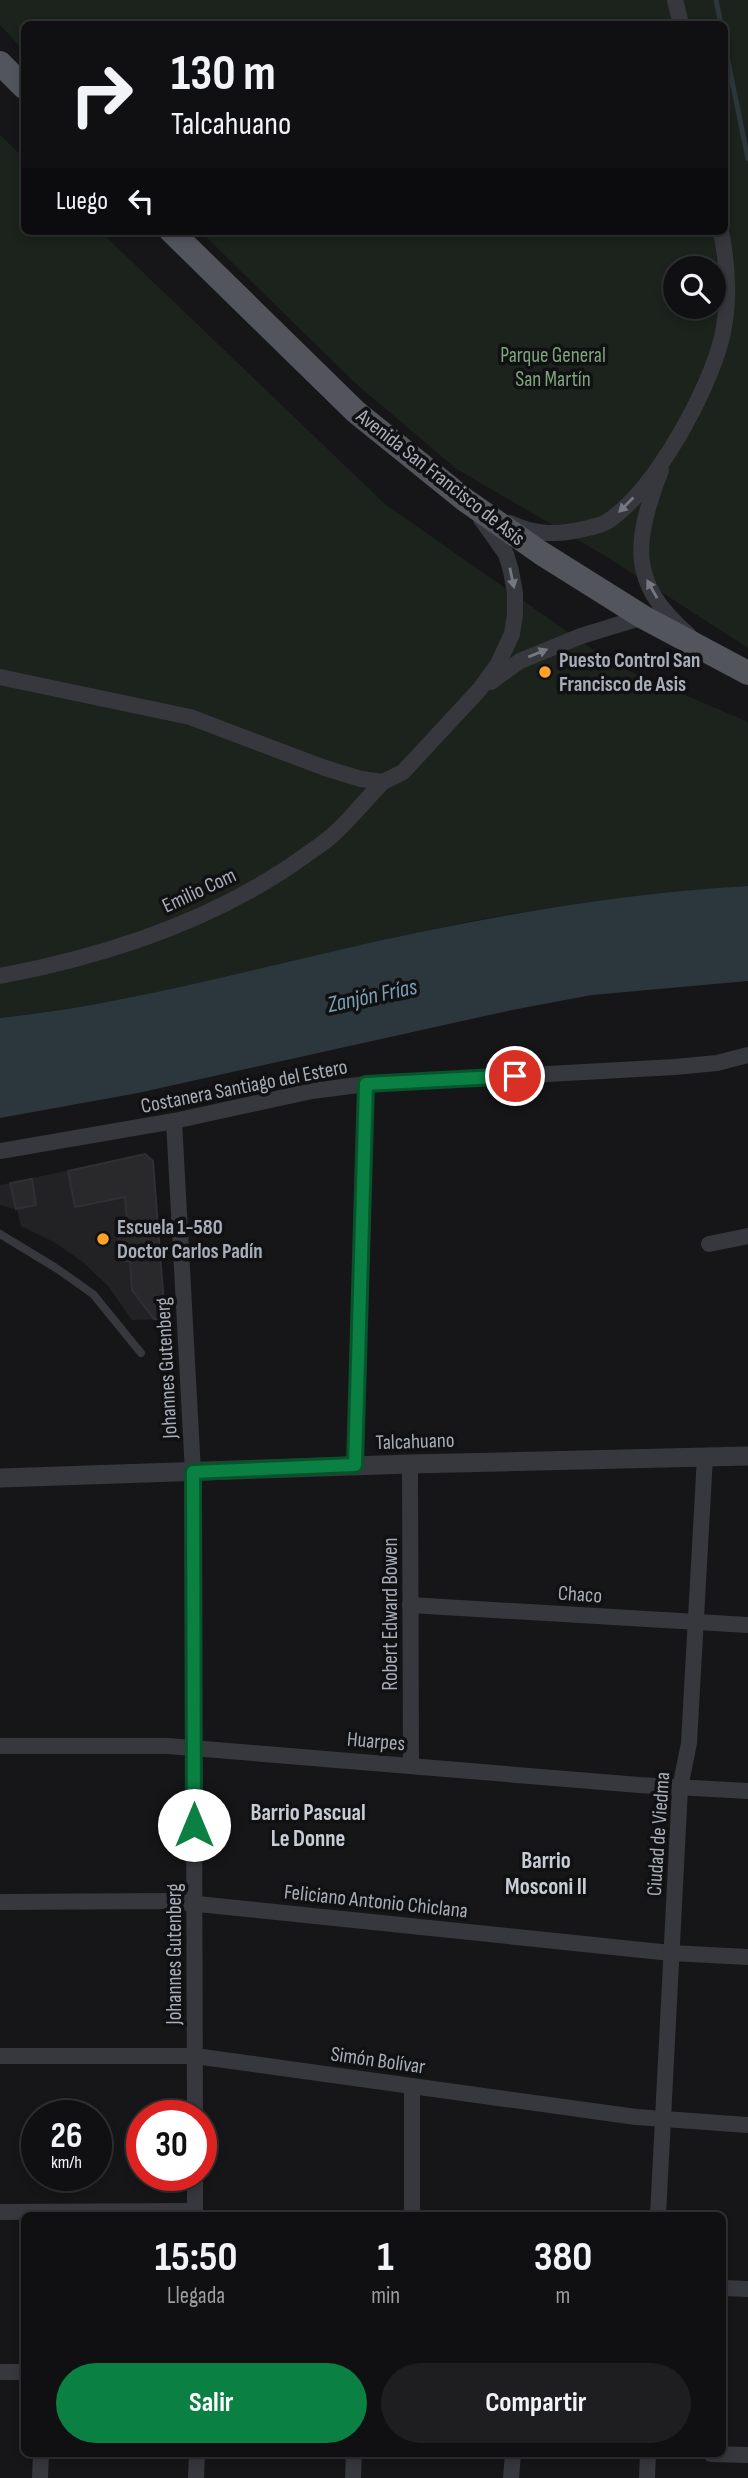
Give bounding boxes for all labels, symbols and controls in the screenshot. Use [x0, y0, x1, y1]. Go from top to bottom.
text: 130 m [171, 45, 276, 104]
icon: right [56, 49, 147, 140]
text: Talcahuano [171, 105, 291, 144]
icon: left [122, 182, 160, 220]
text: Luego [56, 186, 108, 217]
map controls [663, 256, 726, 319]
button: search [663, 256, 726, 319]
park label: Parque General San Martín [500, 343, 606, 392]
street label: Avenida San Francisco de Asís [351, 403, 530, 551]
one-way arrow [617, 496, 634, 513]
one-way arrow [507, 567, 518, 589]
one-way arrow [646, 580, 658, 599]
one-way arrow [528, 648, 549, 659]
place label: Puesto Control San Francisco de Asis [559, 648, 700, 697]
marker: Puesto Control San Francisco de Asis [537, 664, 553, 680]
street label: Emilio Com [158, 863, 240, 918]
water label: Zanjón Frías [324, 973, 419, 1019]
pin [485, 1046, 545, 1106]
street label: Costanera Santiago del Estero [139, 1054, 349, 1119]
icon: arrive [496, 1057, 534, 1095]
place label: Escuela 1-580 Doctor Carlos Padín [117, 1215, 263, 1264]
marker: Escuela 1-580 Doctor Carlos Padín [95, 1231, 111, 1247]
street label: Johannes Gutenberg [150, 1297, 183, 1440]
street label: Talcahuano [375, 1428, 455, 1455]
street label: Robert Edward Bowen [378, 1537, 403, 1691]
street label: Chaco [557, 1580, 603, 1609]
street label: Huarpes [346, 1727, 406, 1756]
street label: Ciudad de Viedma [642, 1771, 675, 1897]
position arrow [157, 1788, 231, 1862]
district label: Barrio Pascual Le Donne [250, 1799, 366, 1853]
district label: Barrio Mosconi II [505, 1847, 587, 1901]
street label: Feliciano Antonio Chiclana [283, 1879, 469, 1924]
street label: Johannes Gutenberg [162, 1883, 187, 2026]
street label: Simón Bolívar [329, 2041, 427, 2079]
speed limit sign: 30 [126, 2100, 217, 2191]
text: 26 [51, 2115, 82, 2158]
text: km/h [51, 2152, 82, 2173]
text: 15:50 [155, 2232, 237, 2283]
text: 1 [377, 2232, 394, 2283]
text: 380 [534, 2232, 592, 2283]
text: Llegada [167, 2282, 225, 2310]
text: min [371, 2282, 400, 2310]
text: m [556, 2282, 570, 2310]
button: Salir [56, 2363, 367, 2443]
button: Compartir [381, 2363, 691, 2443]

